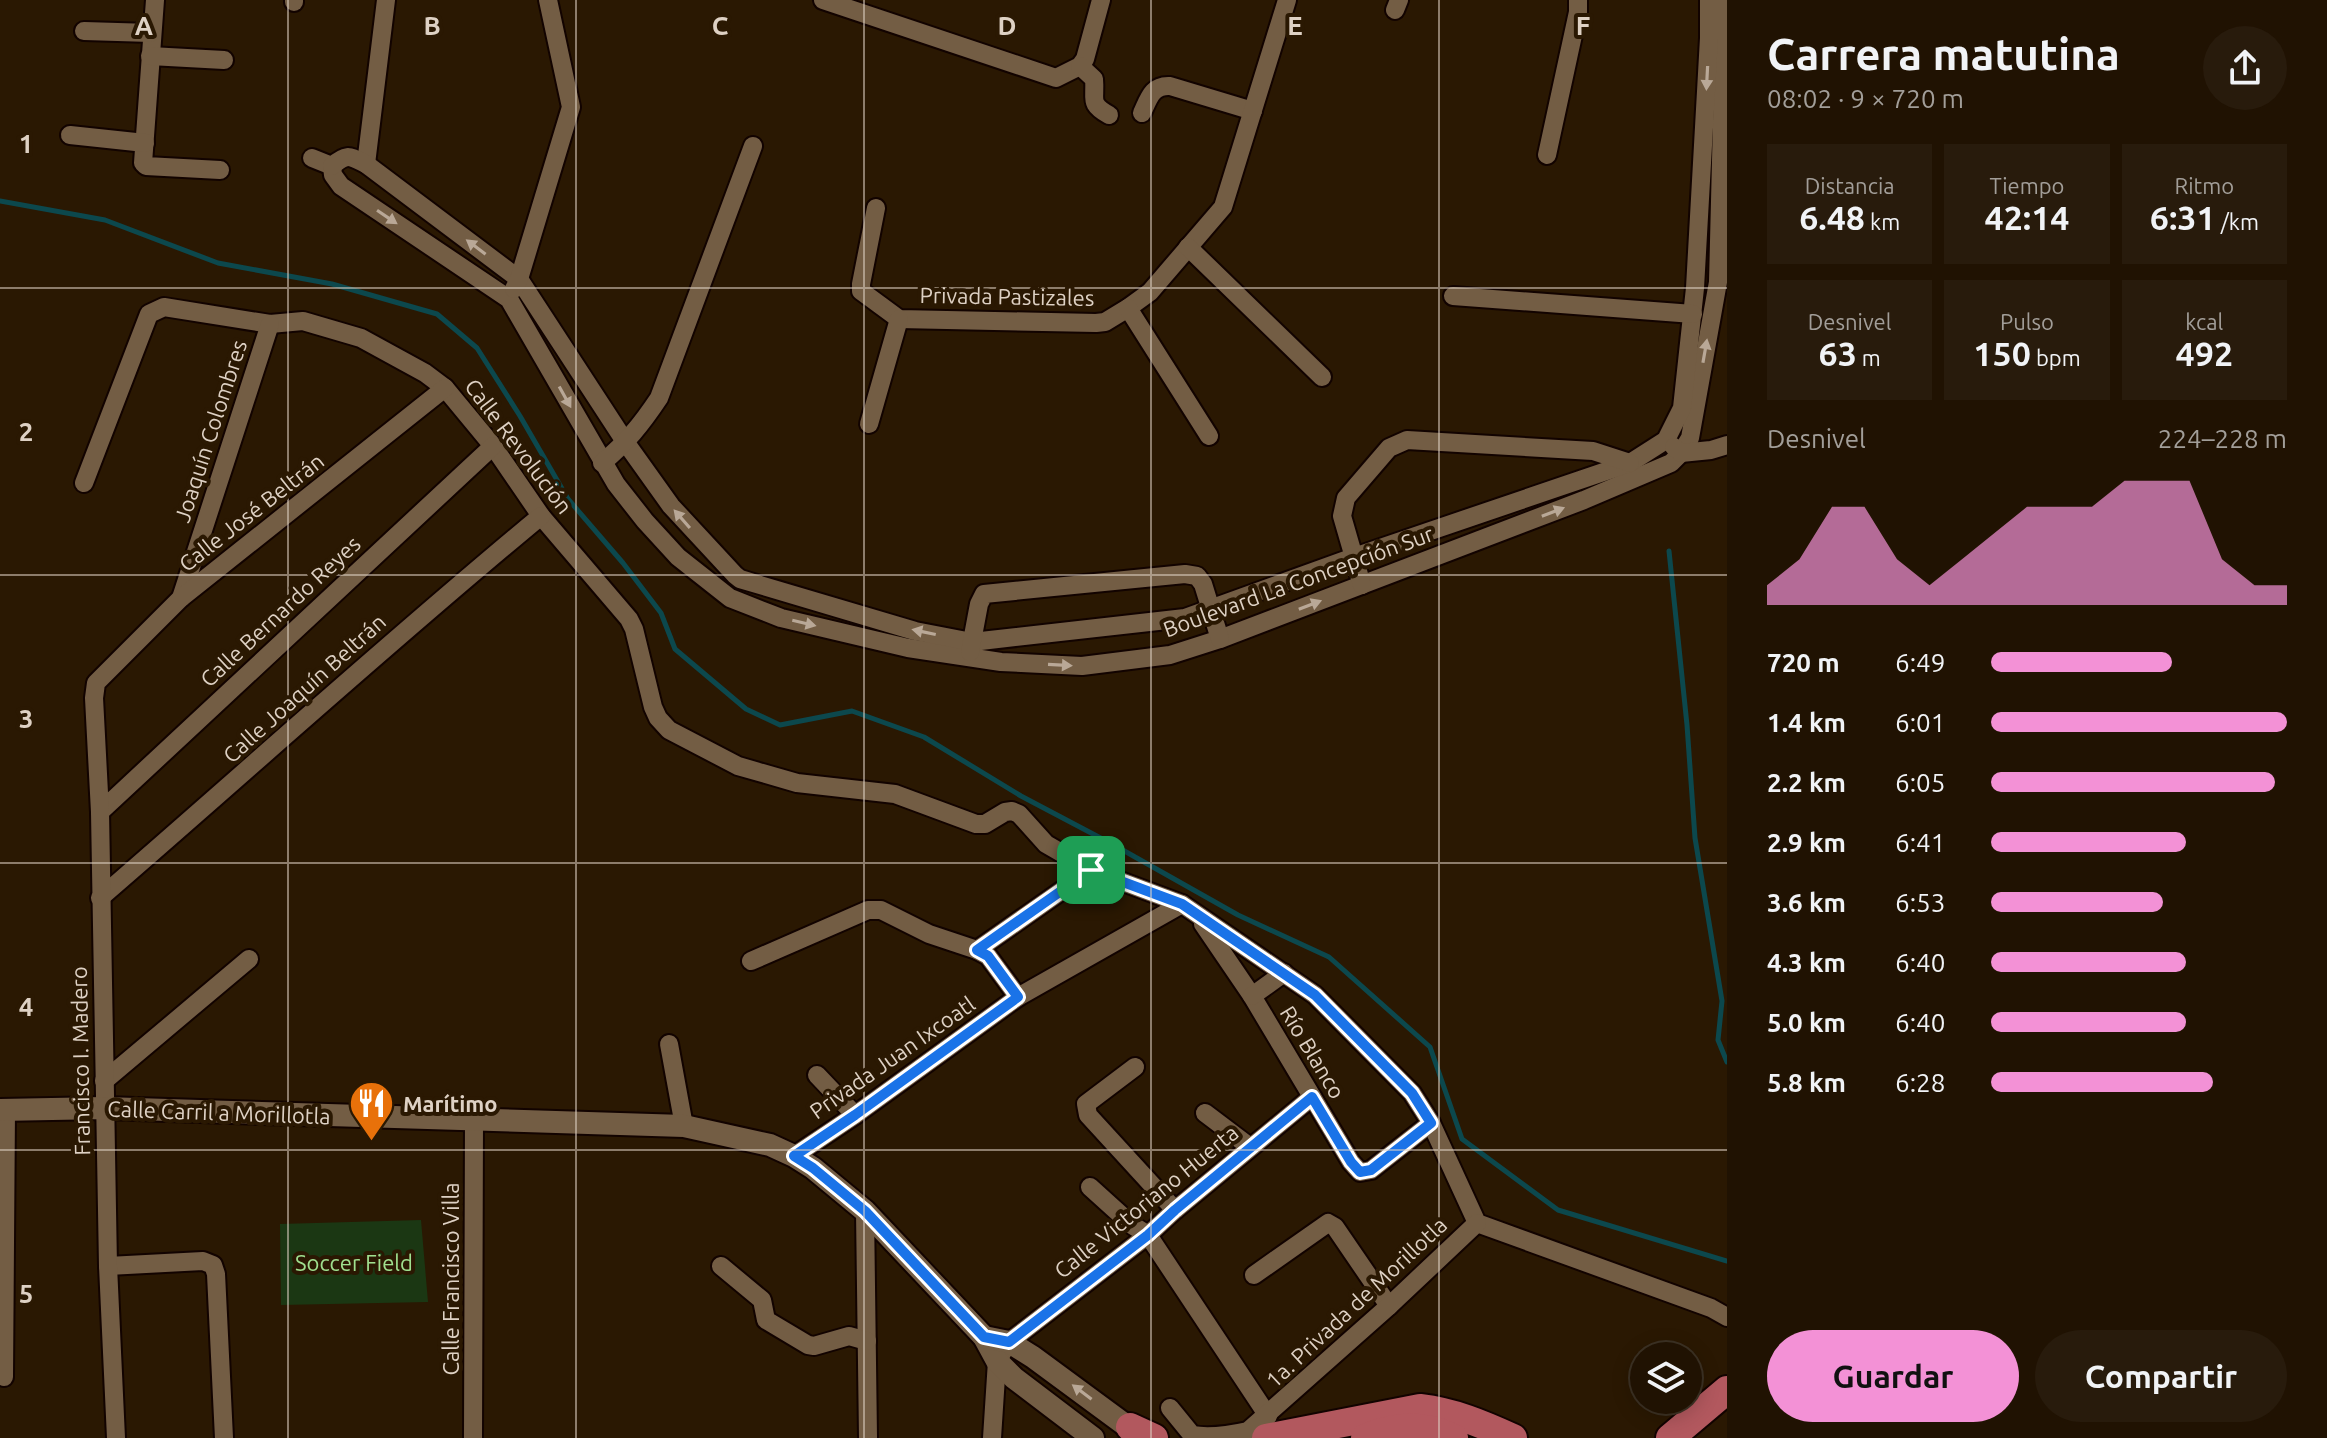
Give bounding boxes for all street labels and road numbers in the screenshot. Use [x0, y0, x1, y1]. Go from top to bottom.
street label: Privada Pastizales [919, 282, 1095, 310]
street label: Joaquín Colombres [169, 337, 251, 525]
street label: Calle Revolución [460, 374, 578, 518]
street label: Calle José Beltrán [174, 448, 328, 576]
street label: Boulevard La Concepción Sur [1160, 520, 1437, 642]
street label: Calle Bernardo Reyes [195, 531, 365, 691]
street label: Calle Joaquín Beltrán [218, 609, 390, 767]
street label: Francisco I. Madero [66, 966, 94, 1156]
street label: Privada Juan Ixcoatl [805, 991, 979, 1123]
street label: Río Blanco [1276, 1001, 1350, 1103]
street label: Calle Carril a Morillotla [107, 1096, 331, 1128]
street label: Calle Victoriano Huerta [1049, 1119, 1243, 1283]
street label: Calle Francisco Villa [438, 1182, 463, 1376]
street label: 1a. Privada de Morillotla [1260, 1212, 1452, 1392]

